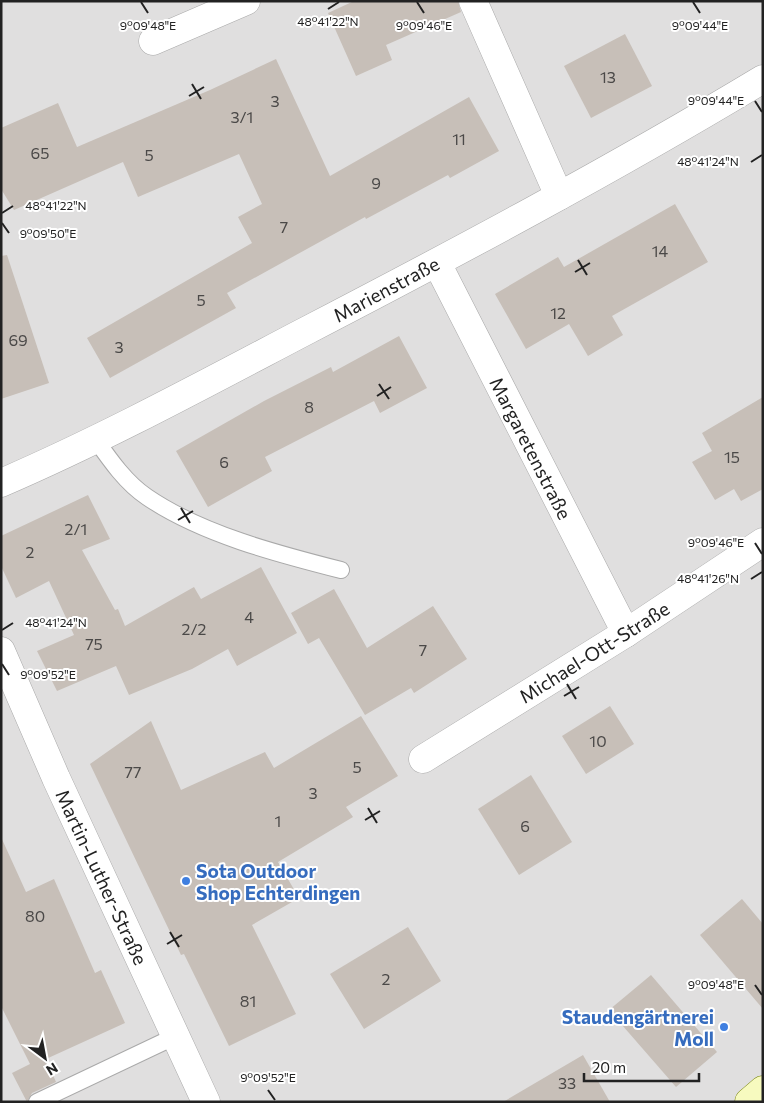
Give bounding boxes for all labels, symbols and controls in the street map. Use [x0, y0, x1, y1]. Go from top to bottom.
text: 48°41'22"N [297, 14, 359, 28]
text: 9°09'48"E [120, 18, 176, 32]
text: 9°09'46"E [396, 18, 452, 32]
text: 9°09'44"E [672, 18, 728, 32]
house number: 13 [600, 67, 616, 86]
house number: 3 [270, 91, 280, 110]
text: 9°09'44"E [688, 93, 744, 107]
house number: 3/1 [231, 107, 253, 126]
house number: 11 [452, 129, 466, 148]
house number: 65 [31, 143, 49, 162]
house number: 5 [144, 145, 154, 164]
text: 48°41'24"N [677, 154, 739, 168]
house number: 9 [371, 173, 381, 192]
text: 48°41'22"N [25, 198, 87, 212]
house number: 7 [280, 217, 288, 236]
text: 9°09'50"E [20, 226, 76, 240]
house number: 14 [652, 241, 669, 260]
street label: Marienstraße [329, 251, 443, 327]
house number: 5 [196, 290, 206, 309]
house number: 12 [550, 303, 566, 322]
house number: 69 [8, 330, 28, 349]
house number: 3 [114, 337, 124, 356]
street label: Margaretenstraße [485, 373, 577, 523]
house number: 8 [304, 397, 314, 416]
house number: 15 [724, 447, 740, 466]
house number: 6 [219, 452, 229, 471]
house number: 2/1 [65, 519, 87, 538]
text: 9°09'46"E [688, 535, 744, 549]
house number: 2 [26, 542, 35, 561]
text: 48°41'26"N [677, 571, 739, 585]
street label: Michael-Ott-Straße [515, 596, 673, 708]
house number: 4 [244, 607, 254, 626]
text: 48°41'24"N [25, 615, 87, 629]
house number: 2/2 [182, 619, 207, 638]
house number: 75 [85, 634, 103, 653]
house number: 7 [419, 640, 427, 659]
text: 9°09'52"E [20, 667, 76, 681]
house number: 10 [589, 731, 607, 750]
house number: 5 [352, 757, 362, 776]
house number: 77 [125, 762, 141, 781]
house number: 3 [308, 783, 318, 802]
street label: Martin-Luther-Straße [51, 786, 153, 968]
house number: 1 [275, 811, 281, 830]
house number: 6 [520, 816, 530, 835]
place label: Sota Outdoor Shop Echterdingen [196, 859, 360, 904]
marker: Sota Outdoor Shop Echterdingen [180, 875, 192, 887]
house number: 80 [25, 906, 45, 925]
house number: 2 [382, 969, 391, 988]
text: 9°09'48"E [688, 977, 744, 991]
house number: 81 [240, 991, 256, 1010]
place label: Staudengärtnerei Moll [562, 1005, 714, 1050]
marker: Staudengärtnerei Moll [718, 1021, 730, 1033]
north arrow [20, 1033, 70, 1083]
scale bar [584, 1050, 699, 1082]
text: 20 m [592, 1058, 626, 1076]
text: N [43, 1059, 61, 1079]
text: 9°09'52"E [240, 1070, 296, 1084]
house number: 33 [558, 1073, 576, 1092]

